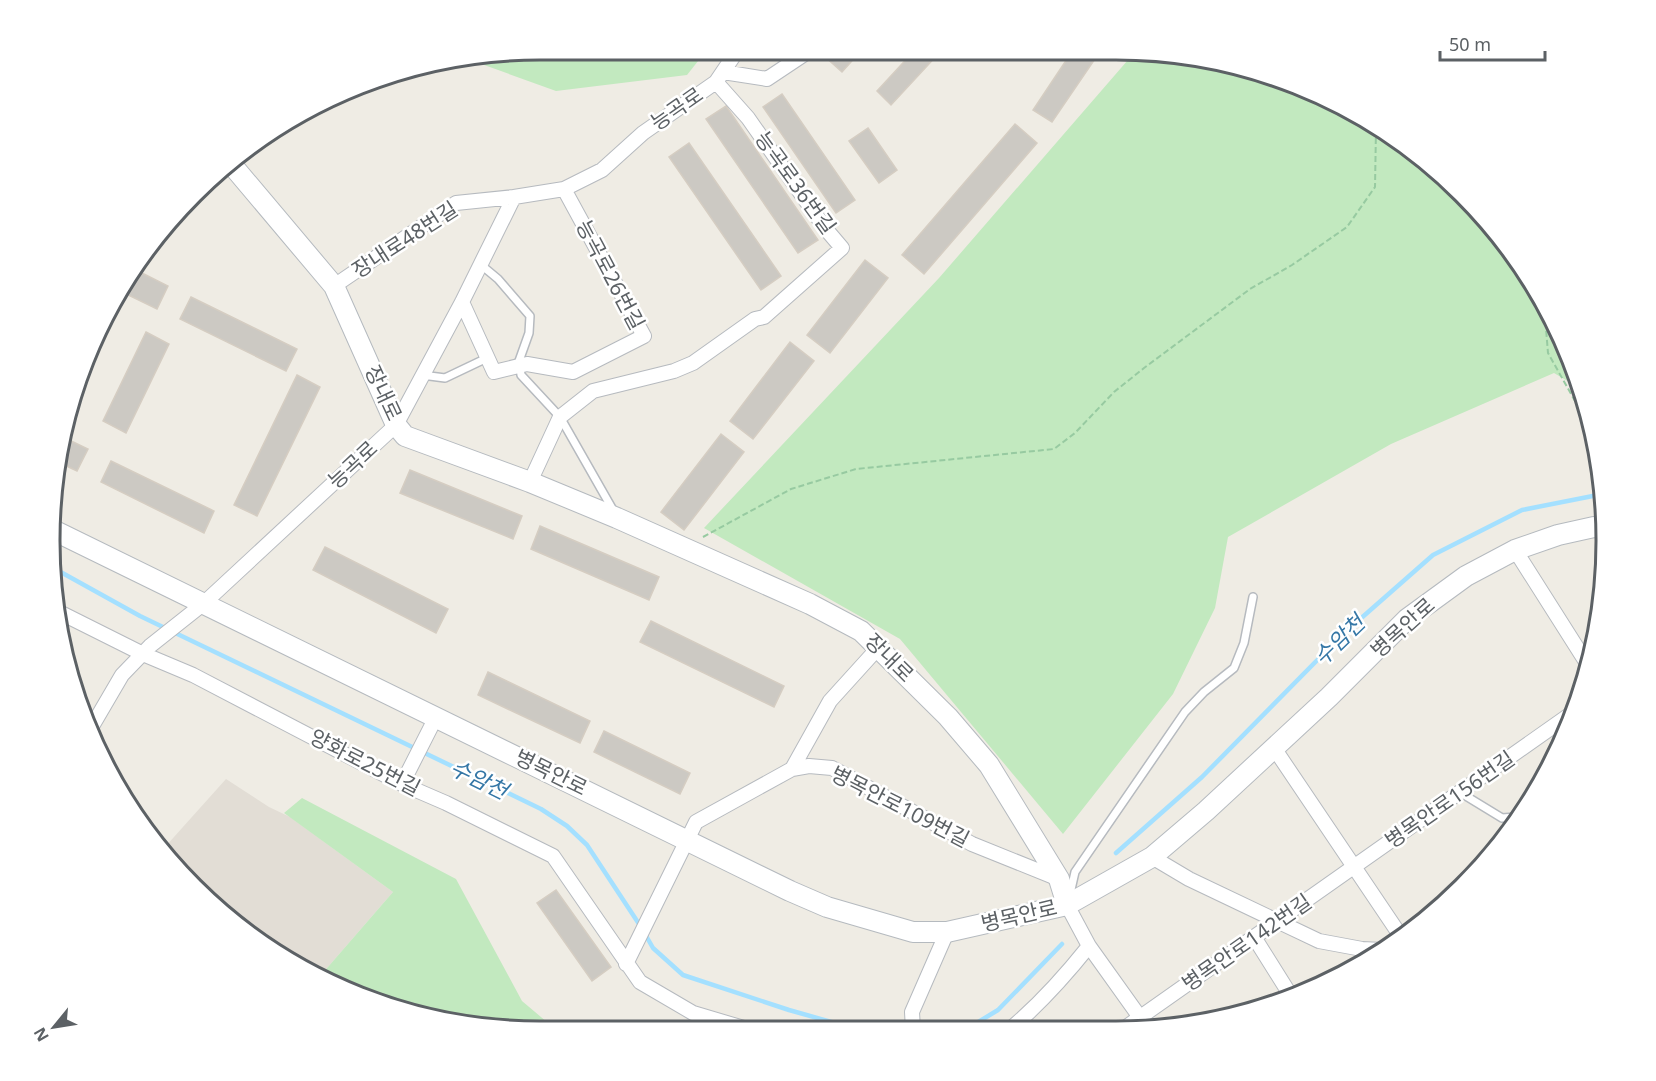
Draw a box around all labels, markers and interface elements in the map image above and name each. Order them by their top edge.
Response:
scale bar [1440,24,1545,62]
text: 50 m [1449,32,1491,56]
street label: 능곡로 [645,80,708,136]
street label: 능곡로36번길 [749,125,843,239]
street label: 장내로48번길 [346,195,463,284]
street label: 능곡로26번길 [570,215,652,334]
street label: 장내로 [359,360,409,425]
street label: 능곡로 [322,434,383,494]
street label: 병목안로 [1364,591,1440,664]
water label: 수암천 [1306,605,1373,671]
street label: 장내로 [859,627,920,688]
street label: 양화로25번길 [305,722,426,802]
street label: 병목안로 [511,743,592,802]
street label: 병목안로156번길 [1379,744,1520,854]
water label: 수암천 [446,751,516,806]
street label: 병목안로109번길 [826,759,975,853]
street label: 병목안로142번길 [1176,887,1317,997]
street label: 병목안로 [978,893,1060,937]
north arrow [24,997,84,1057]
text: N [28,1023,54,1046]

